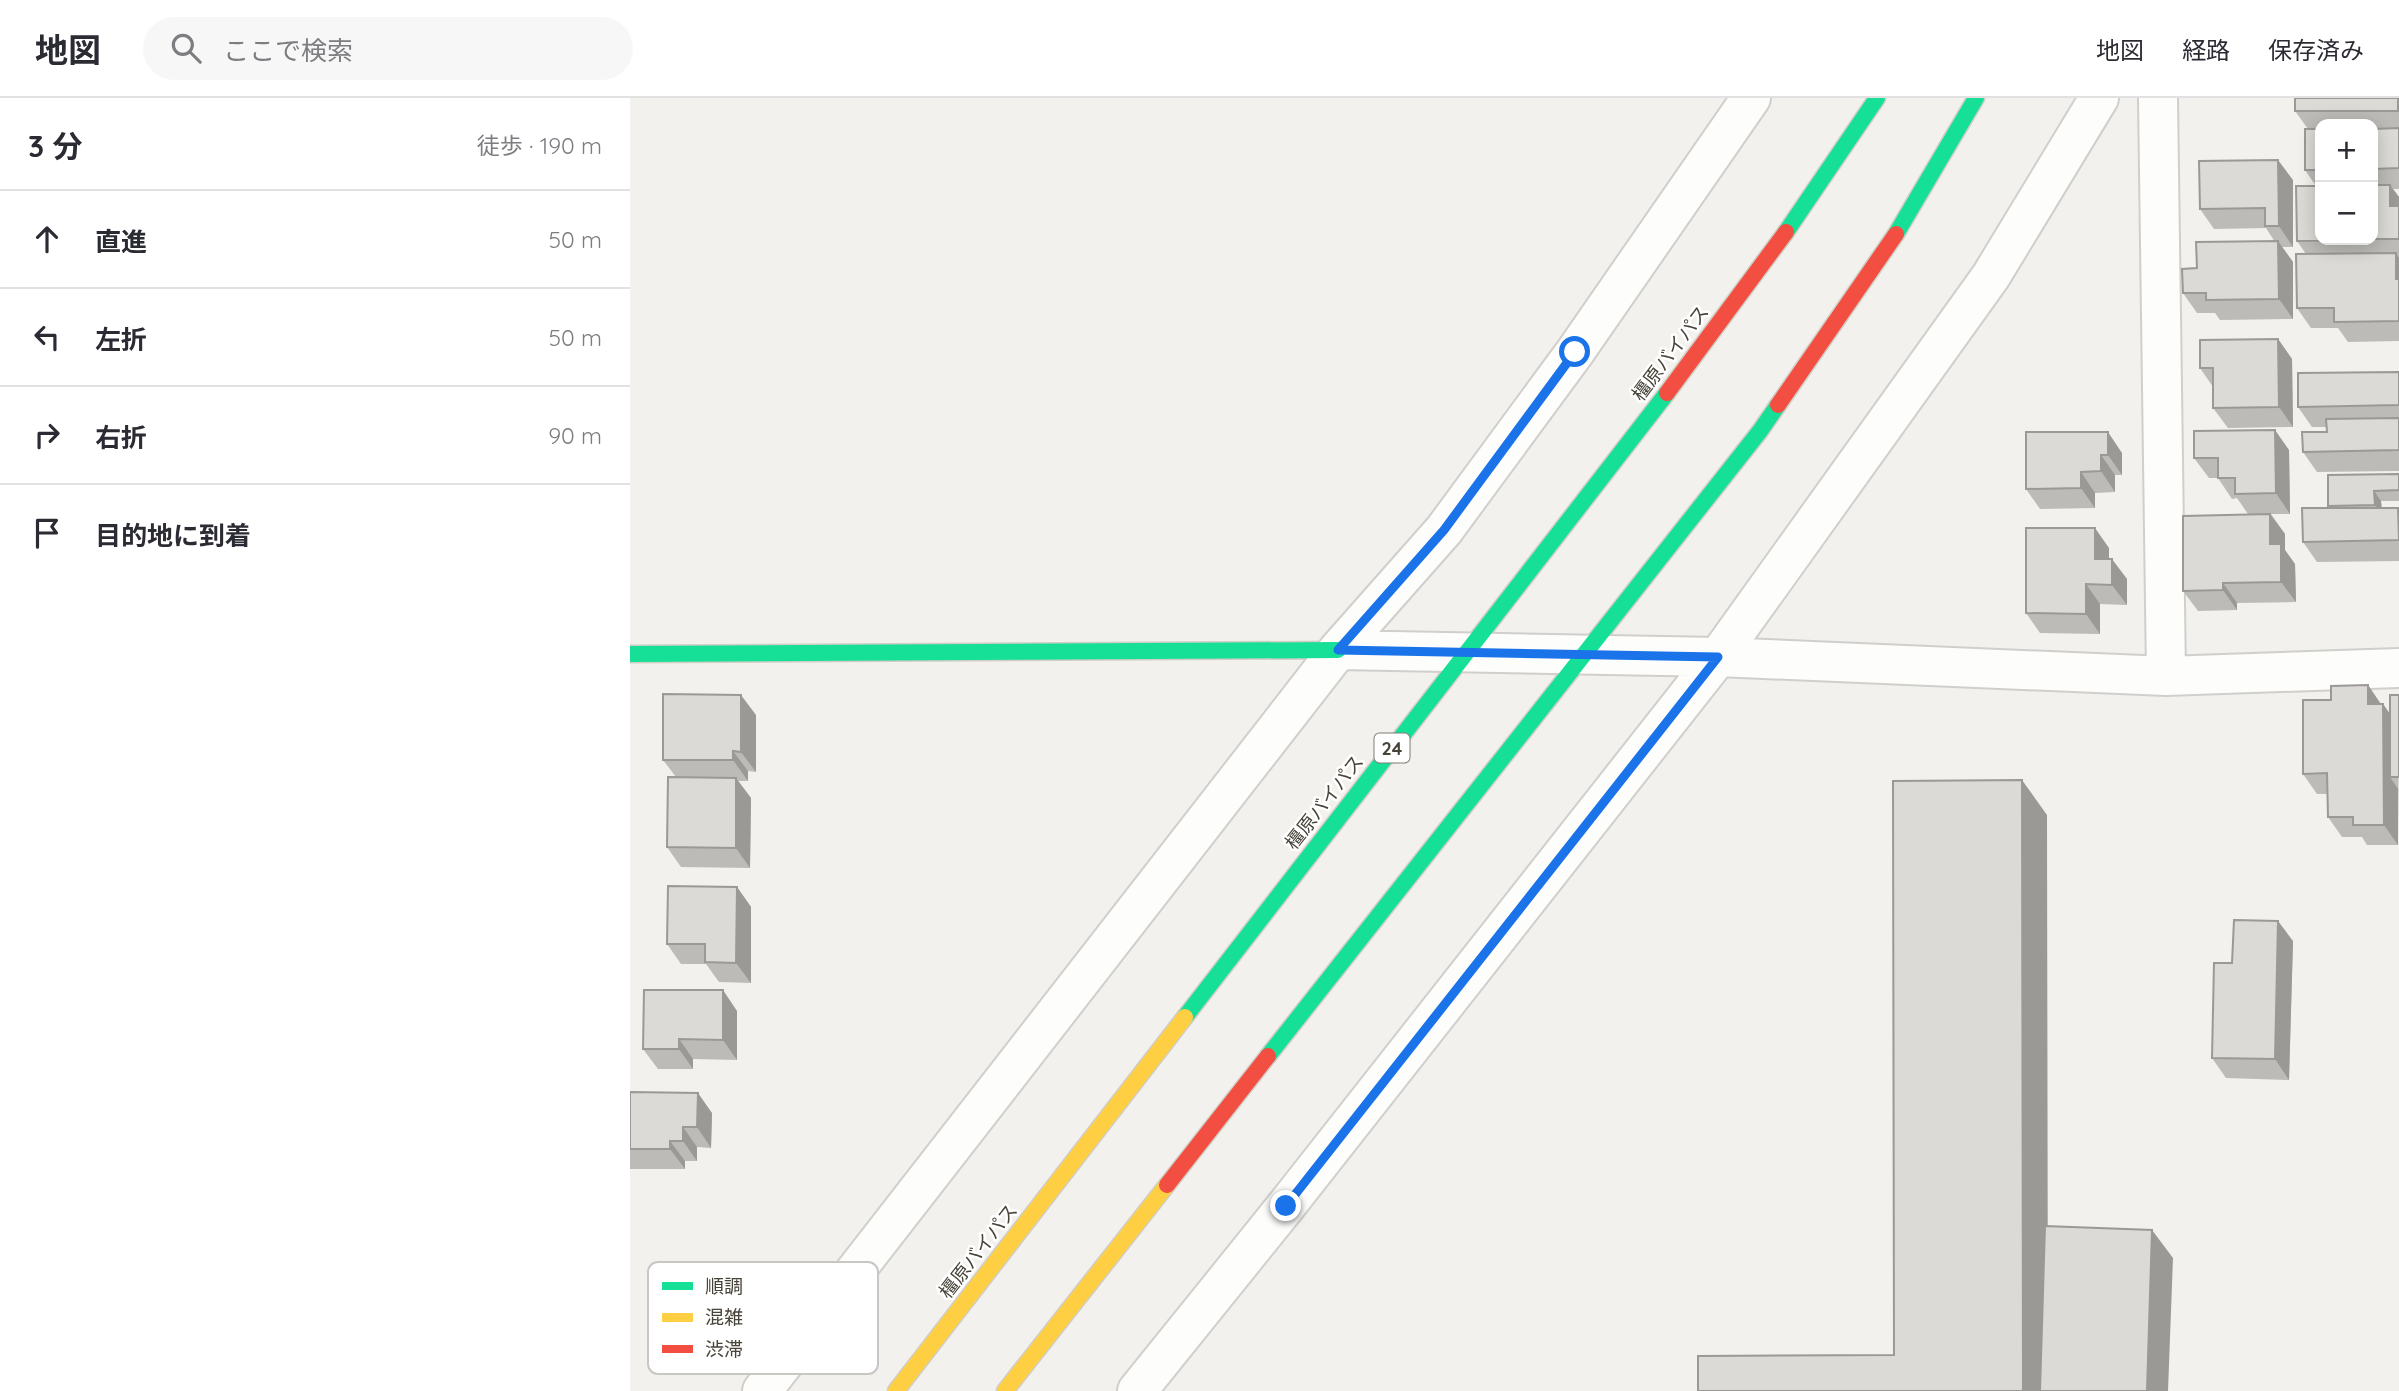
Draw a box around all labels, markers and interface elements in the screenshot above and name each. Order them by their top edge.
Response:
search box [143,17,633,80]
text: 地図 [35,29,101,70]
icon: search [167,29,205,67]
text: ここで検索 [223,34,353,67]
text: 地図 [2096,35,2144,65]
text: 経路 [2182,35,2230,65]
text: 保存済み [2268,35,2364,65]
map controls [2315,119,2378,245]
button: + [2315,119,2378,182]
text: 3 分 [28,127,83,165]
text: 徒歩 · 190 m [477,131,602,160]
button: − [2315,182,2378,245]
icon: ahead [28,220,66,258]
text: 直進 [95,225,147,258]
text: 50 m [549,225,602,254]
street label: 橿原バイパス [1626,300,1714,406]
icon: left [28,318,66,356]
text: 左折 [95,323,147,356]
text: 50 m [549,323,602,352]
route start [1559,336,1590,367]
icon: right [28,416,66,454]
text: 右折 [95,421,147,454]
text: 90 m [548,421,602,450]
icon: arrive [28,514,66,552]
text: 目的地に到着 [95,519,251,552]
road number: 24 [1374,734,1410,762]
street label: 橿原バイパス [1280,750,1368,854]
route end [1270,1190,1301,1221]
street label: 橿原バイパス [934,1199,1022,1303]
legend [648,1262,878,1374]
text: 順調 [705,1274,743,1298]
text: 混雑 [705,1305,743,1329]
text: 渋滞 [705,1337,743,1361]

